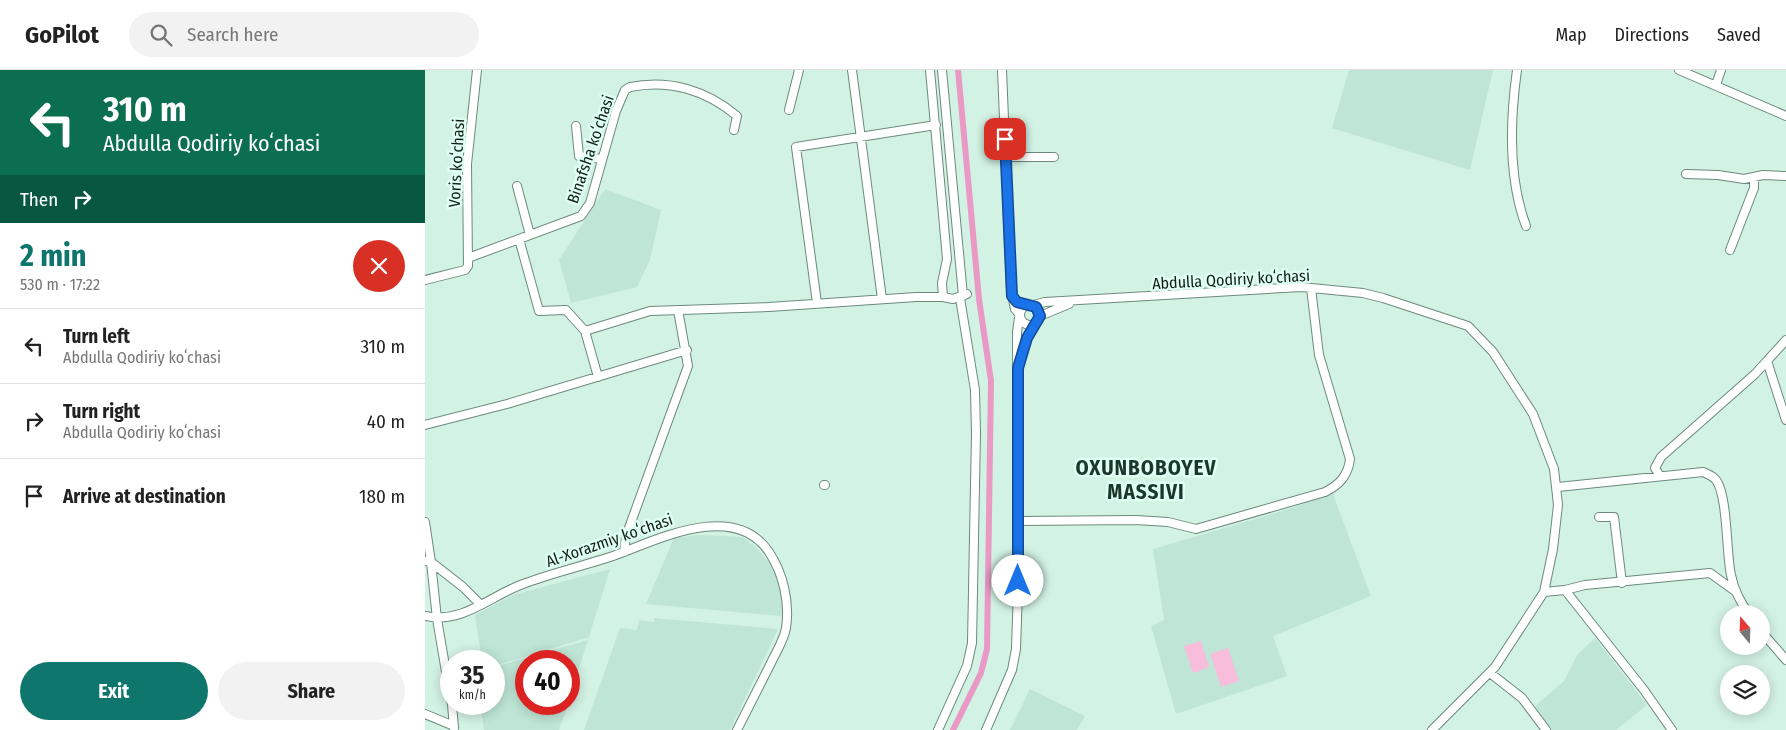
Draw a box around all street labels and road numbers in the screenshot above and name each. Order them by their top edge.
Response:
street label: Binafsha koʻchasi [563,93,618,206]
street label: Voris koʻchasi [445,118,468,208]
street label: Abdulla Qodiriy koʻchasi [1152,266,1310,293]
street label: Al-Xorazmiy koʻchasi [543,510,675,571]

